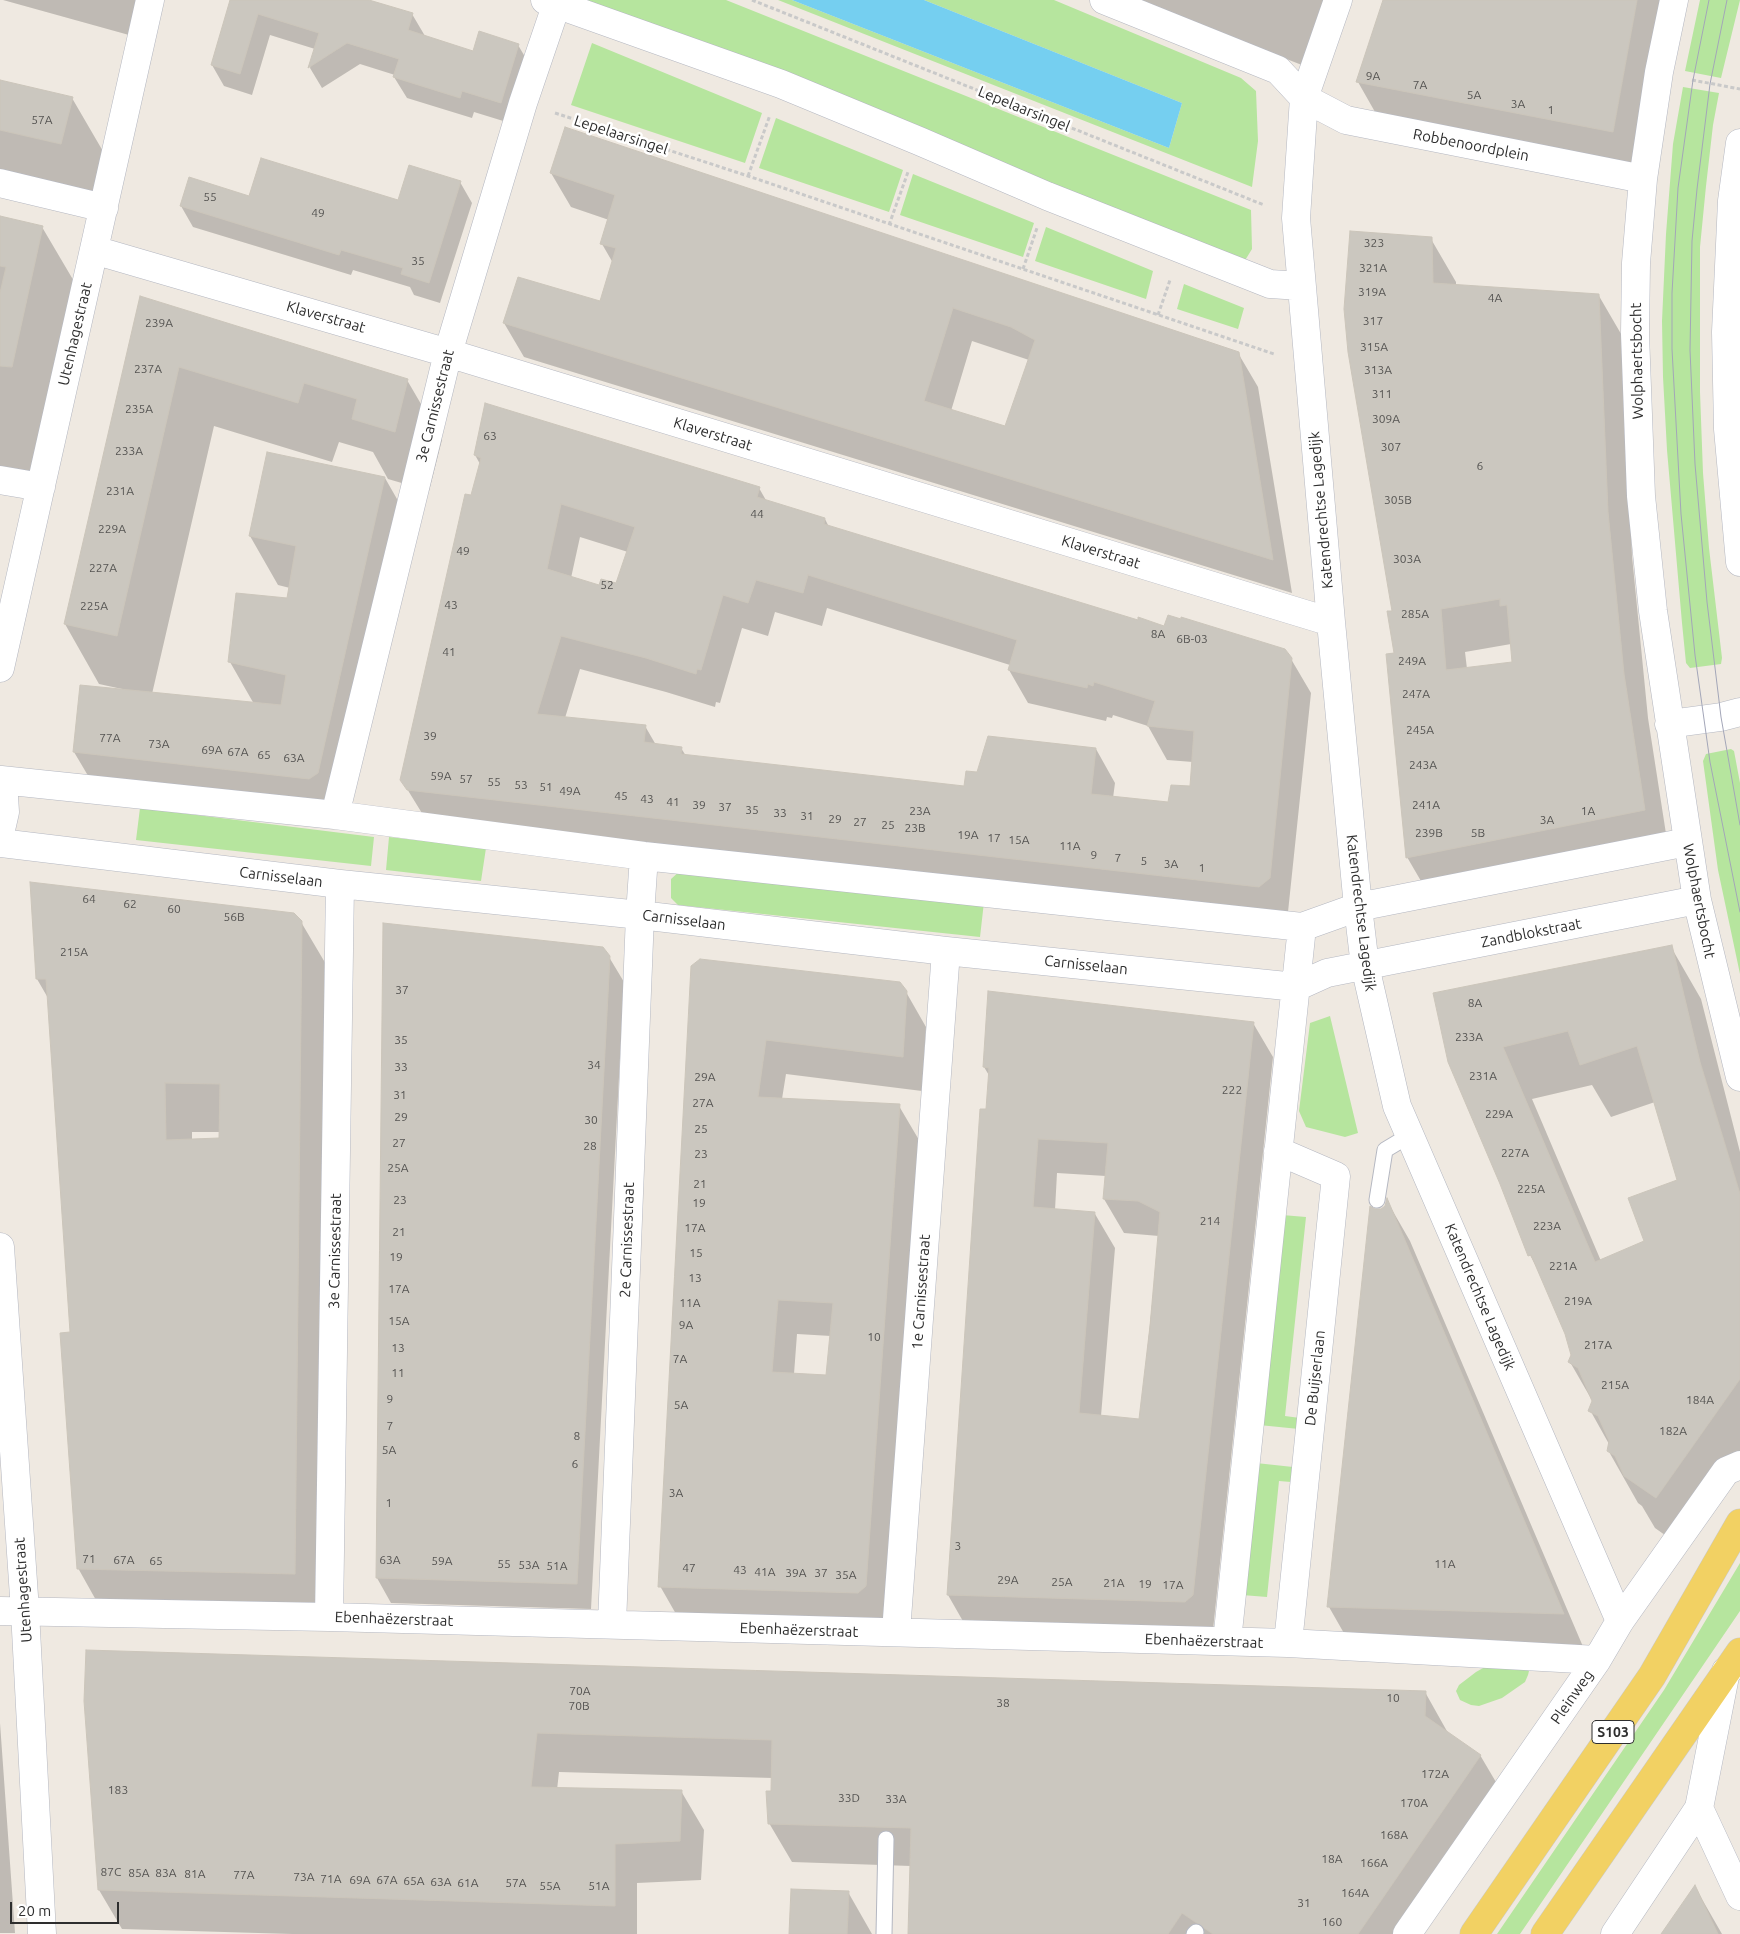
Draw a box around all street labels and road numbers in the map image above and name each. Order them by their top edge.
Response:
street label: Lepelaarsingel [975,82,1073,136]
street label: Lepelaarsingel [572,111,670,159]
street label: Robbenoordplein [1412,125,1530,165]
street label: Utenhagestraat [54,281,96,387]
street label: Klaverstraat [284,297,368,337]
street label: Wolphaertsbocht [1627,302,1647,420]
street label: 3e Carnissestraat [412,348,458,464]
street label: Klaverstraat [671,413,755,455]
street label: Katendrechtse Lagedijk [1305,431,1337,589]
street label: Klaverstraat [1059,531,1143,573]
street label: Katendrechtse Lagedijk [1342,834,1380,992]
street label: Wolphaertsbocht [1679,842,1719,960]
street label: Carnisselaan [238,863,324,891]
street label: Carnisselaan [641,906,727,934]
street label: Zandblokstraat [1479,914,1583,952]
street label: Carnisselaan [1043,952,1129,978]
street label: 2e Carnissestraat [616,1182,638,1298]
street label: 3e Carnissestraat [325,1193,345,1309]
street label: Katendrechtse Lagedijk [1441,1221,1519,1373]
street label: 1e Carnissestraat [908,1234,934,1350]
street label: De Buijserlaan [1301,1329,1329,1427]
street label: Utenhagestraat [10,1537,36,1643]
street label: Ebenhaëzerstraat [334,1608,454,1630]
street label: Ebenhaëzerstraat [739,1619,859,1641]
street label: Ebenhaëzerstraat [1144,1630,1264,1652]
street label: Pleinweg [1547,1666,1597,1728]
road number: S103 [1592,1720,1634,1744]

